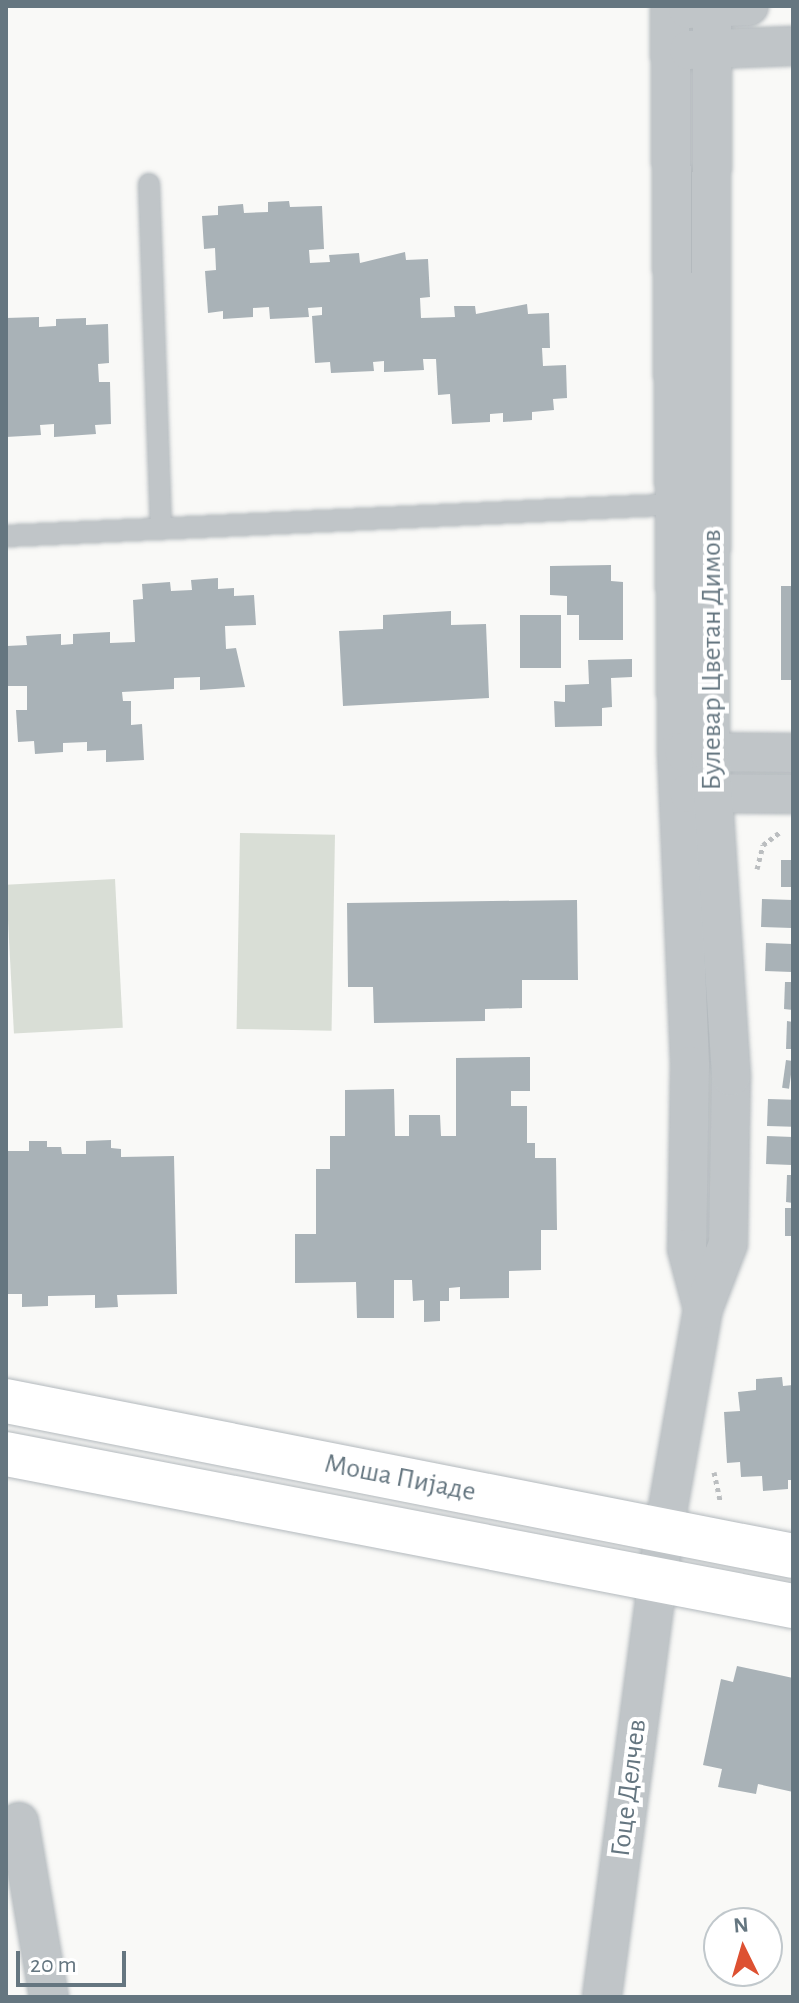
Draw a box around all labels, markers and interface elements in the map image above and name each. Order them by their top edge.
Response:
street label: Булевар Цветан Димов [695,529,729,791]
street label: Моша Пијаде [321,1447,479,1509]
street label: Гоце Делчев [604,1717,654,1859]
north arrow [703,1907,783,1987]
text: N [732,1913,750,1937]
scale bar [20,1935,130,1985]
text: 20 m [30,1953,77,1977]

